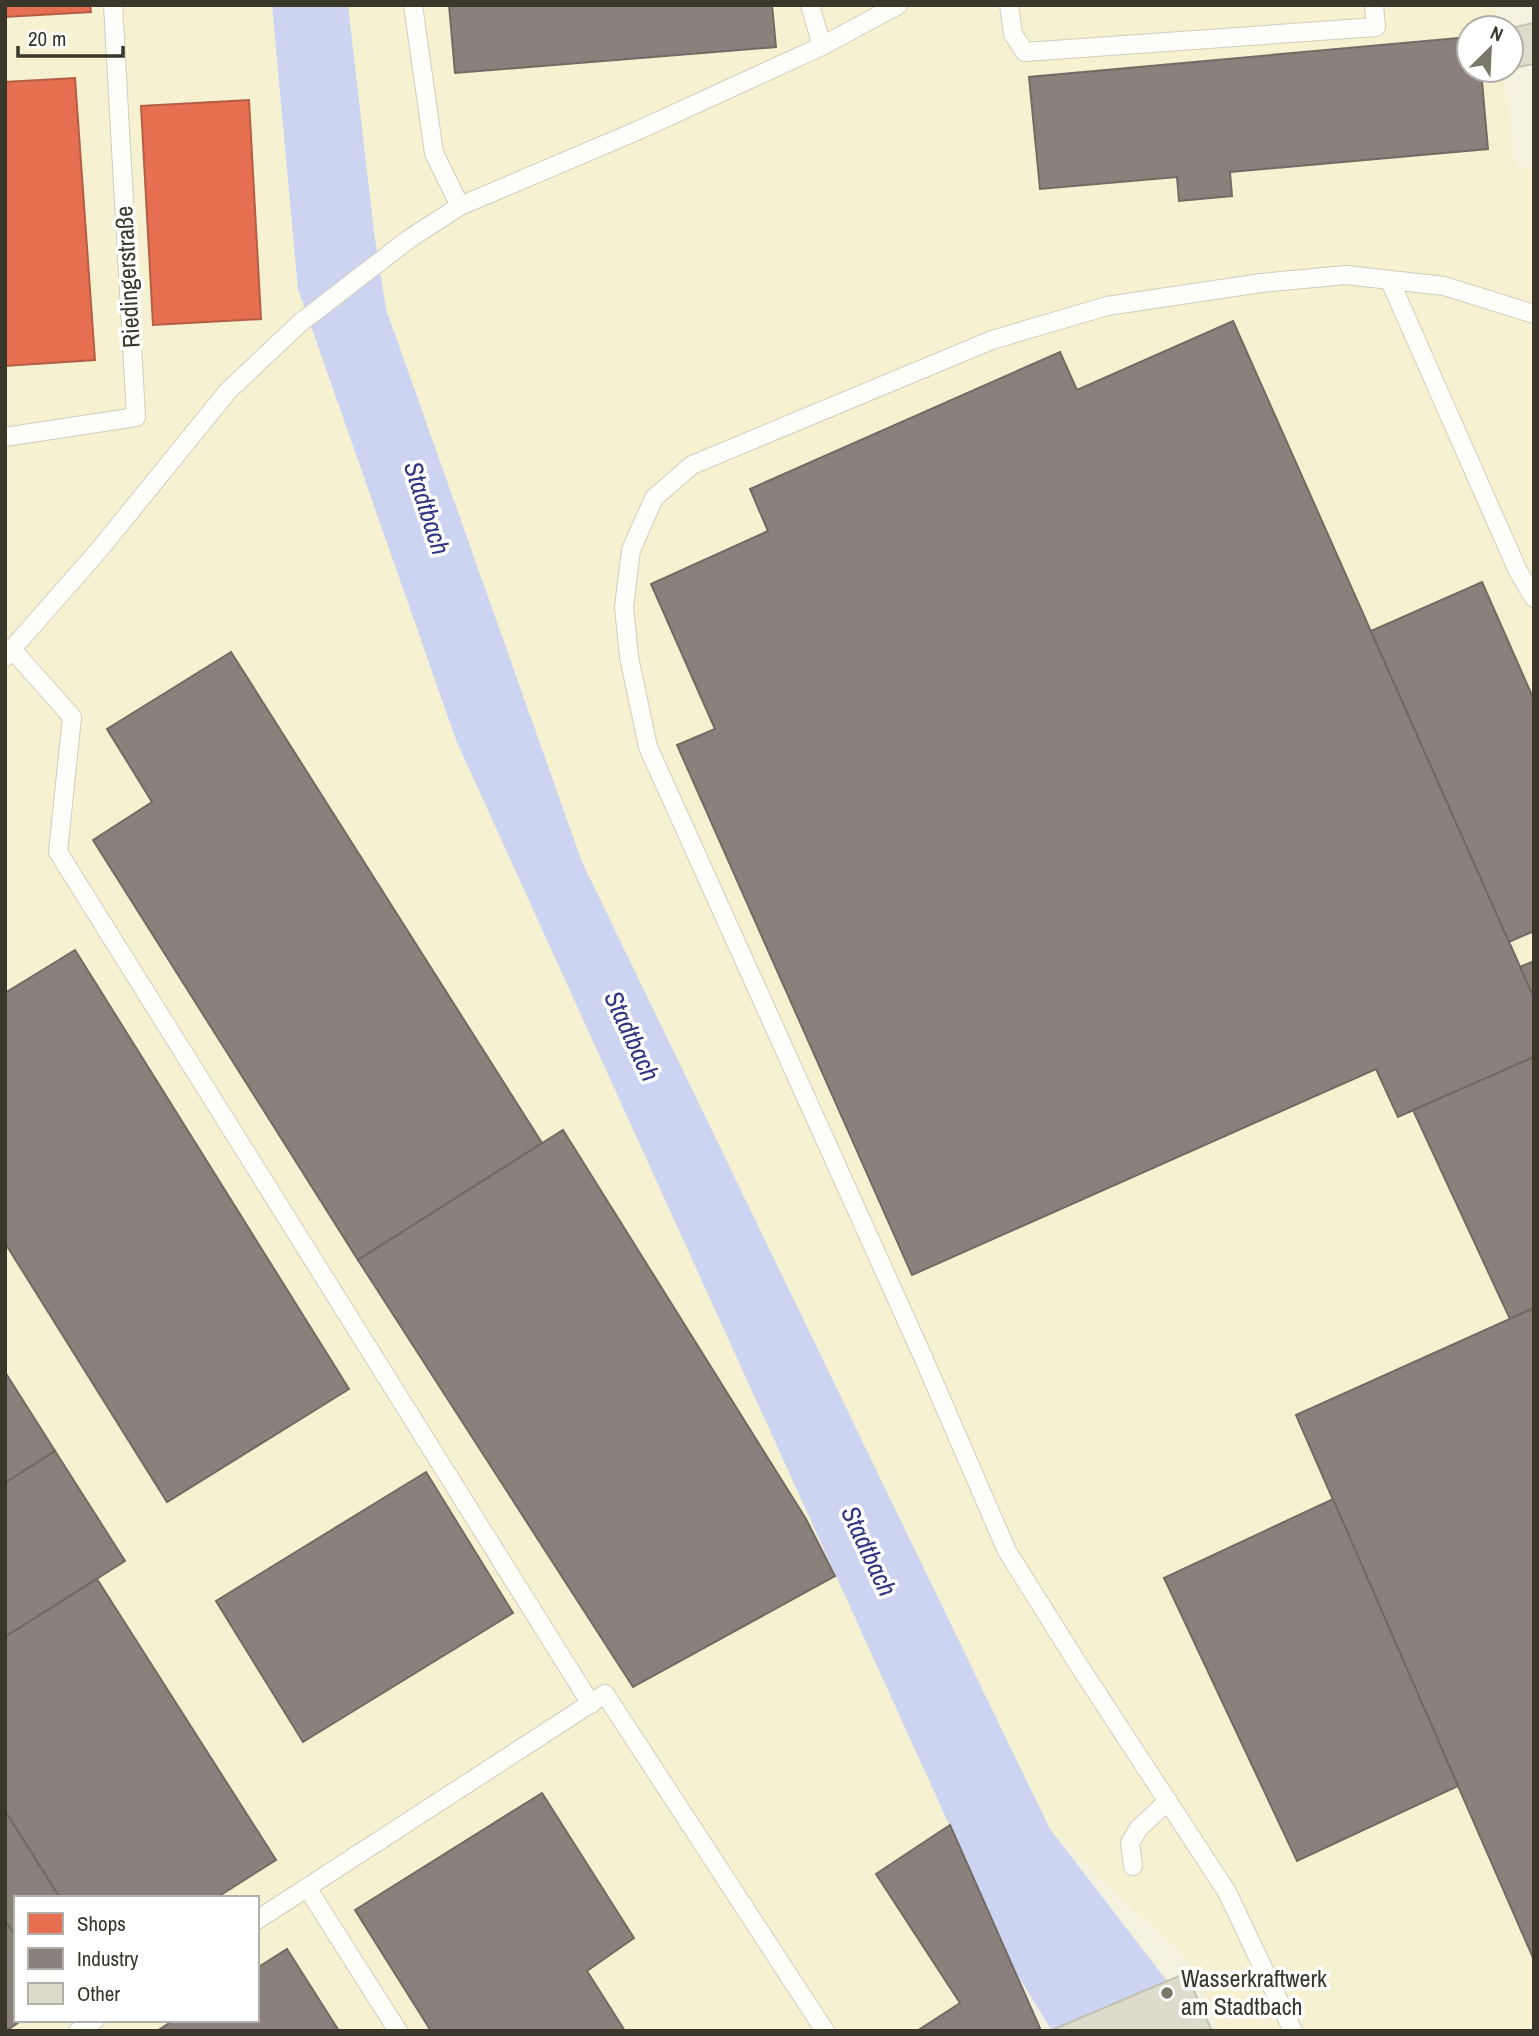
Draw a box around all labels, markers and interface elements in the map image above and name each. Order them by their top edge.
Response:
scale bar [18,14,122,58]
north arrow [1455,14,1525,84]
text: N [1486,19,1507,48]
text: 20 m [28,24,66,53]
street label: Riedingerstraße [107,205,147,349]
water label: Stadtbach [396,457,459,559]
water label: Stadtbach [596,985,669,1087]
water label: Stadtbach [833,1500,906,1602]
legend [14,1896,259,2022]
text: Shops [77,1909,126,1938]
text: Industry [77,1944,139,1973]
place label: Wasserkraftwerk am Stadtbach [1181,1962,1327,2022]
text: Other [77,1979,120,2008]
marker: Wasserkraftwerk am Stadtbach [1159,1985,1175,2001]

